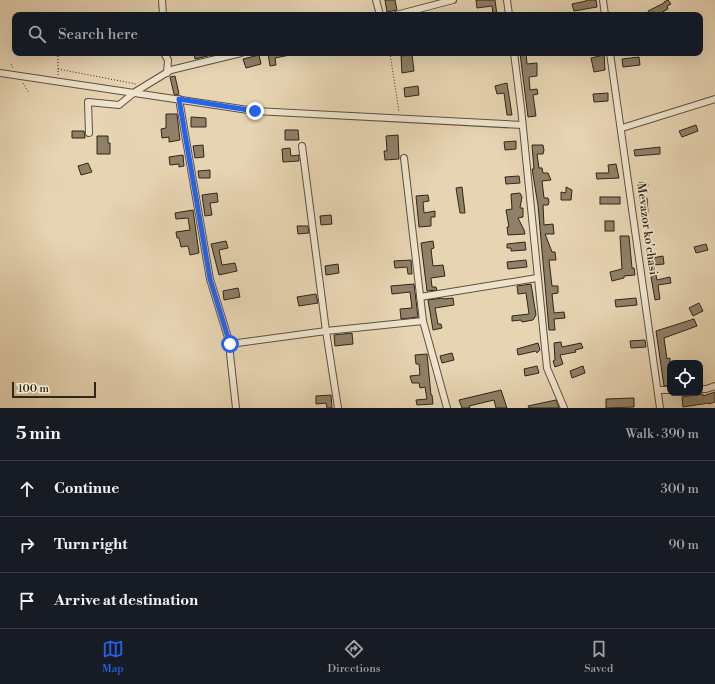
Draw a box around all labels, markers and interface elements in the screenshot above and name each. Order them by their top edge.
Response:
search box [12,12,703,56]
icon: search [26,23,48,45]
text: Search here [58,25,138,44]
route end [246,102,264,120]
street label: Mevazor ko'chasi [633,182,661,276]
route start [221,335,239,353]
map controls [667,360,703,396]
button: locate [667,360,703,396]
scale bar [12,380,96,399]
text: 100 m [18,382,49,396]
text: 5 min [16,423,61,445]
text: Walk · 390 m [626,426,699,442]
icon: ahead [16,478,38,500]
text: Continue [54,479,119,498]
text: 300 m [661,481,699,497]
icon: right [16,534,38,556]
text: Turn right [54,535,128,554]
text: 90 m [668,537,699,553]
icon: arrive [16,590,38,612]
text: Arrive at destination [54,591,198,610]
tab: Map [102,638,124,676]
tab: Directions [328,638,381,676]
tab: Saved [584,638,613,676]

